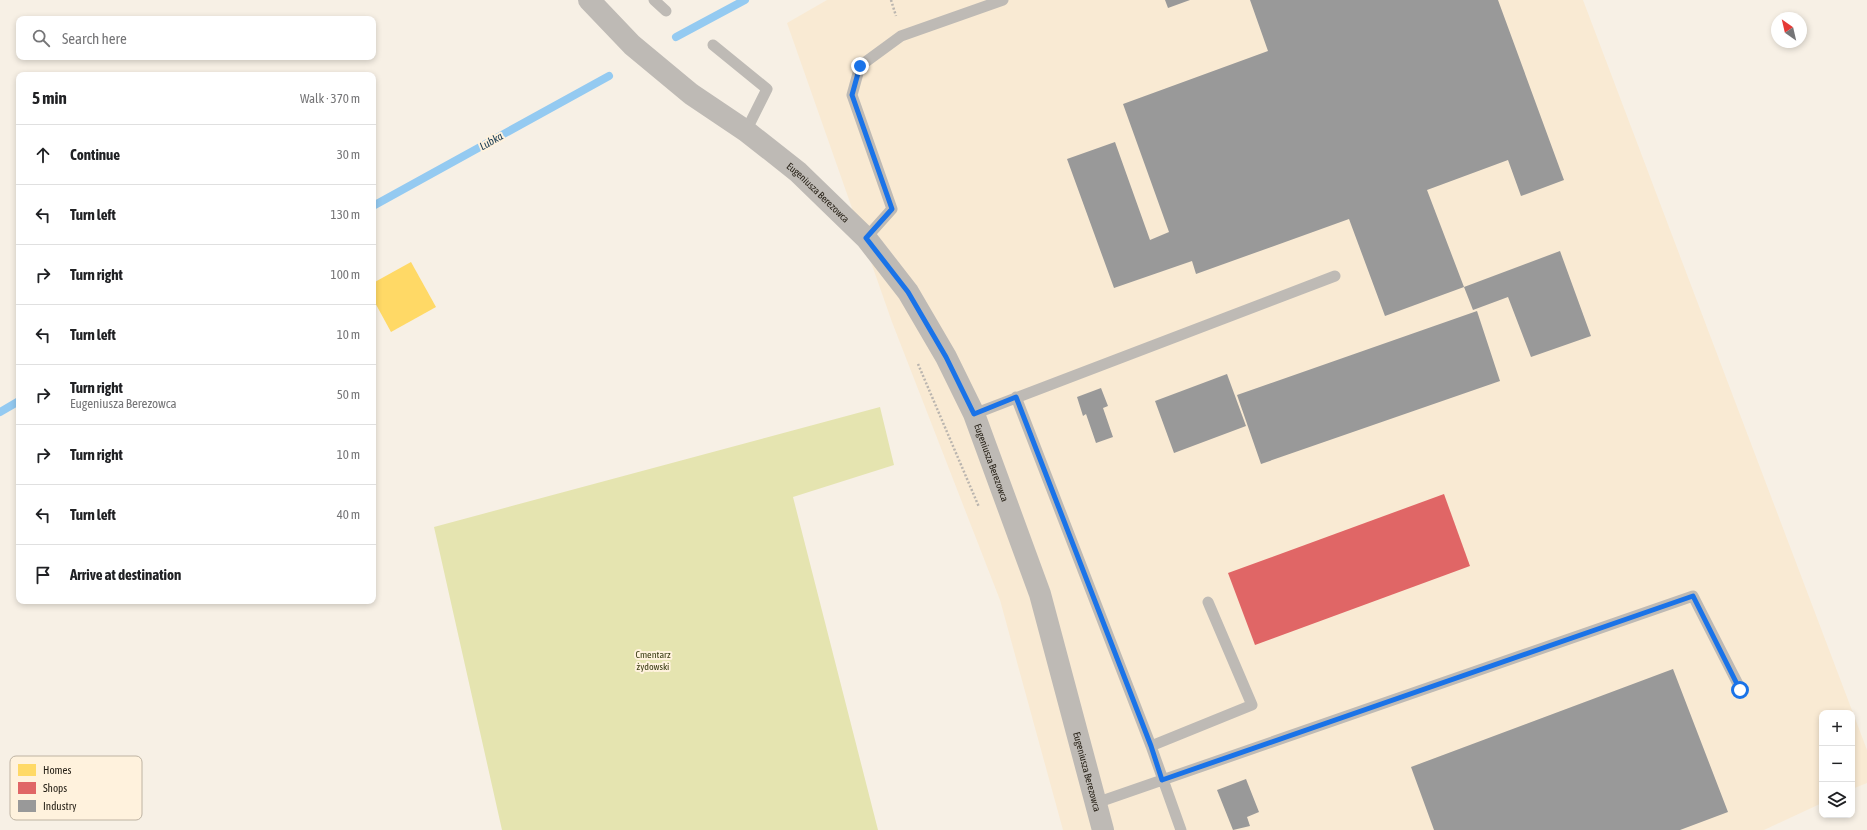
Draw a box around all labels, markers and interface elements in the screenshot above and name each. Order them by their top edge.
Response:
north arrow [1771,12,1807,48]
search box [16,16,376,60]
icon: search [30,27,52,49]
text: Search here [62,30,127,47]
route end [851,57,869,75]
text: 5 min [32,88,67,108]
text: Walk · 370 m [300,91,360,106]
water label: Lubka [477,130,505,152]
icon: ahead [32,144,54,166]
text: Continue [70,146,120,163]
text: 30 m [337,147,360,162]
street label: Eugeniusza Berezowca [784,160,852,225]
icon: left [32,204,54,226]
text: Turn left [70,206,116,223]
text: 130 m [331,207,360,222]
icon: right [32,264,54,286]
text: Turn right [70,266,123,283]
text: 100 m [331,267,360,282]
icon: left [32,324,54,346]
text: Turn left [70,326,116,343]
text: 10 m [337,327,360,342]
text: Turn right [70,379,123,396]
icon: right [32,384,54,406]
text: 50 m [337,387,360,402]
text: Eugeniusza Berezowca [70,396,177,411]
street label: Eugeniusza Berezowca [972,422,1011,503]
icon: right [32,444,54,466]
text: Turn right [70,446,123,463]
text: 10 m [337,447,360,462]
icon: left [32,504,54,526]
text: Turn left [70,506,116,523]
text: 40 m [337,507,360,522]
icon: arrive [32,564,54,586]
text: Arrive at destination [70,566,181,583]
park label: Cmentarz żydowski [635,649,671,672]
route start [1731,681,1749,699]
map controls [1819,710,1855,818]
button: + [1819,710,1855,746]
street label: Eugeniusza Berezowca [1071,731,1103,813]
button: − [1819,746,1855,782]
legend [10,756,142,820]
text: Homes [43,764,71,776]
text: Shops [43,782,67,794]
button: layers [1819,782,1855,818]
text: Industry [43,800,77,812]

